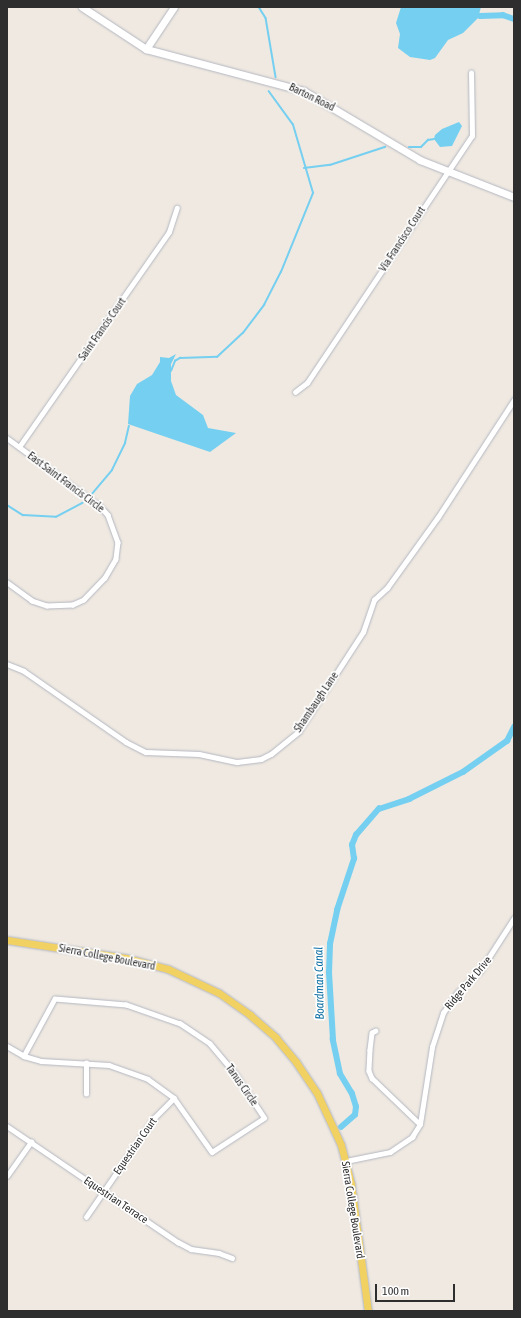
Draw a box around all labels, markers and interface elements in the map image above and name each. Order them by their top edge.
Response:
street label: Barton Road [287,80,337,114]
street label: Via Francisco Court [376,204,428,274]
street label: Saint Francis Court [75,295,129,363]
street label: East Saint Francis Circle [25,449,107,515]
street label: Shambaugh Lane [291,669,341,735]
street label: Sierra College Boulevard [58,941,156,973]
water label: Boardman Canal [312,946,328,1020]
street label: Ridge Park Drive [442,954,494,1012]
street label: Tanus Circle [223,1062,261,1108]
street label: Equestrian Court [110,1115,160,1177]
street label: Sierra College Boulevard [339,1160,367,1260]
street label: Equestrian Terrace [81,1174,151,1226]
scale bar [377,1276,457,1302]
text: 100 m [382,1284,409,1298]

